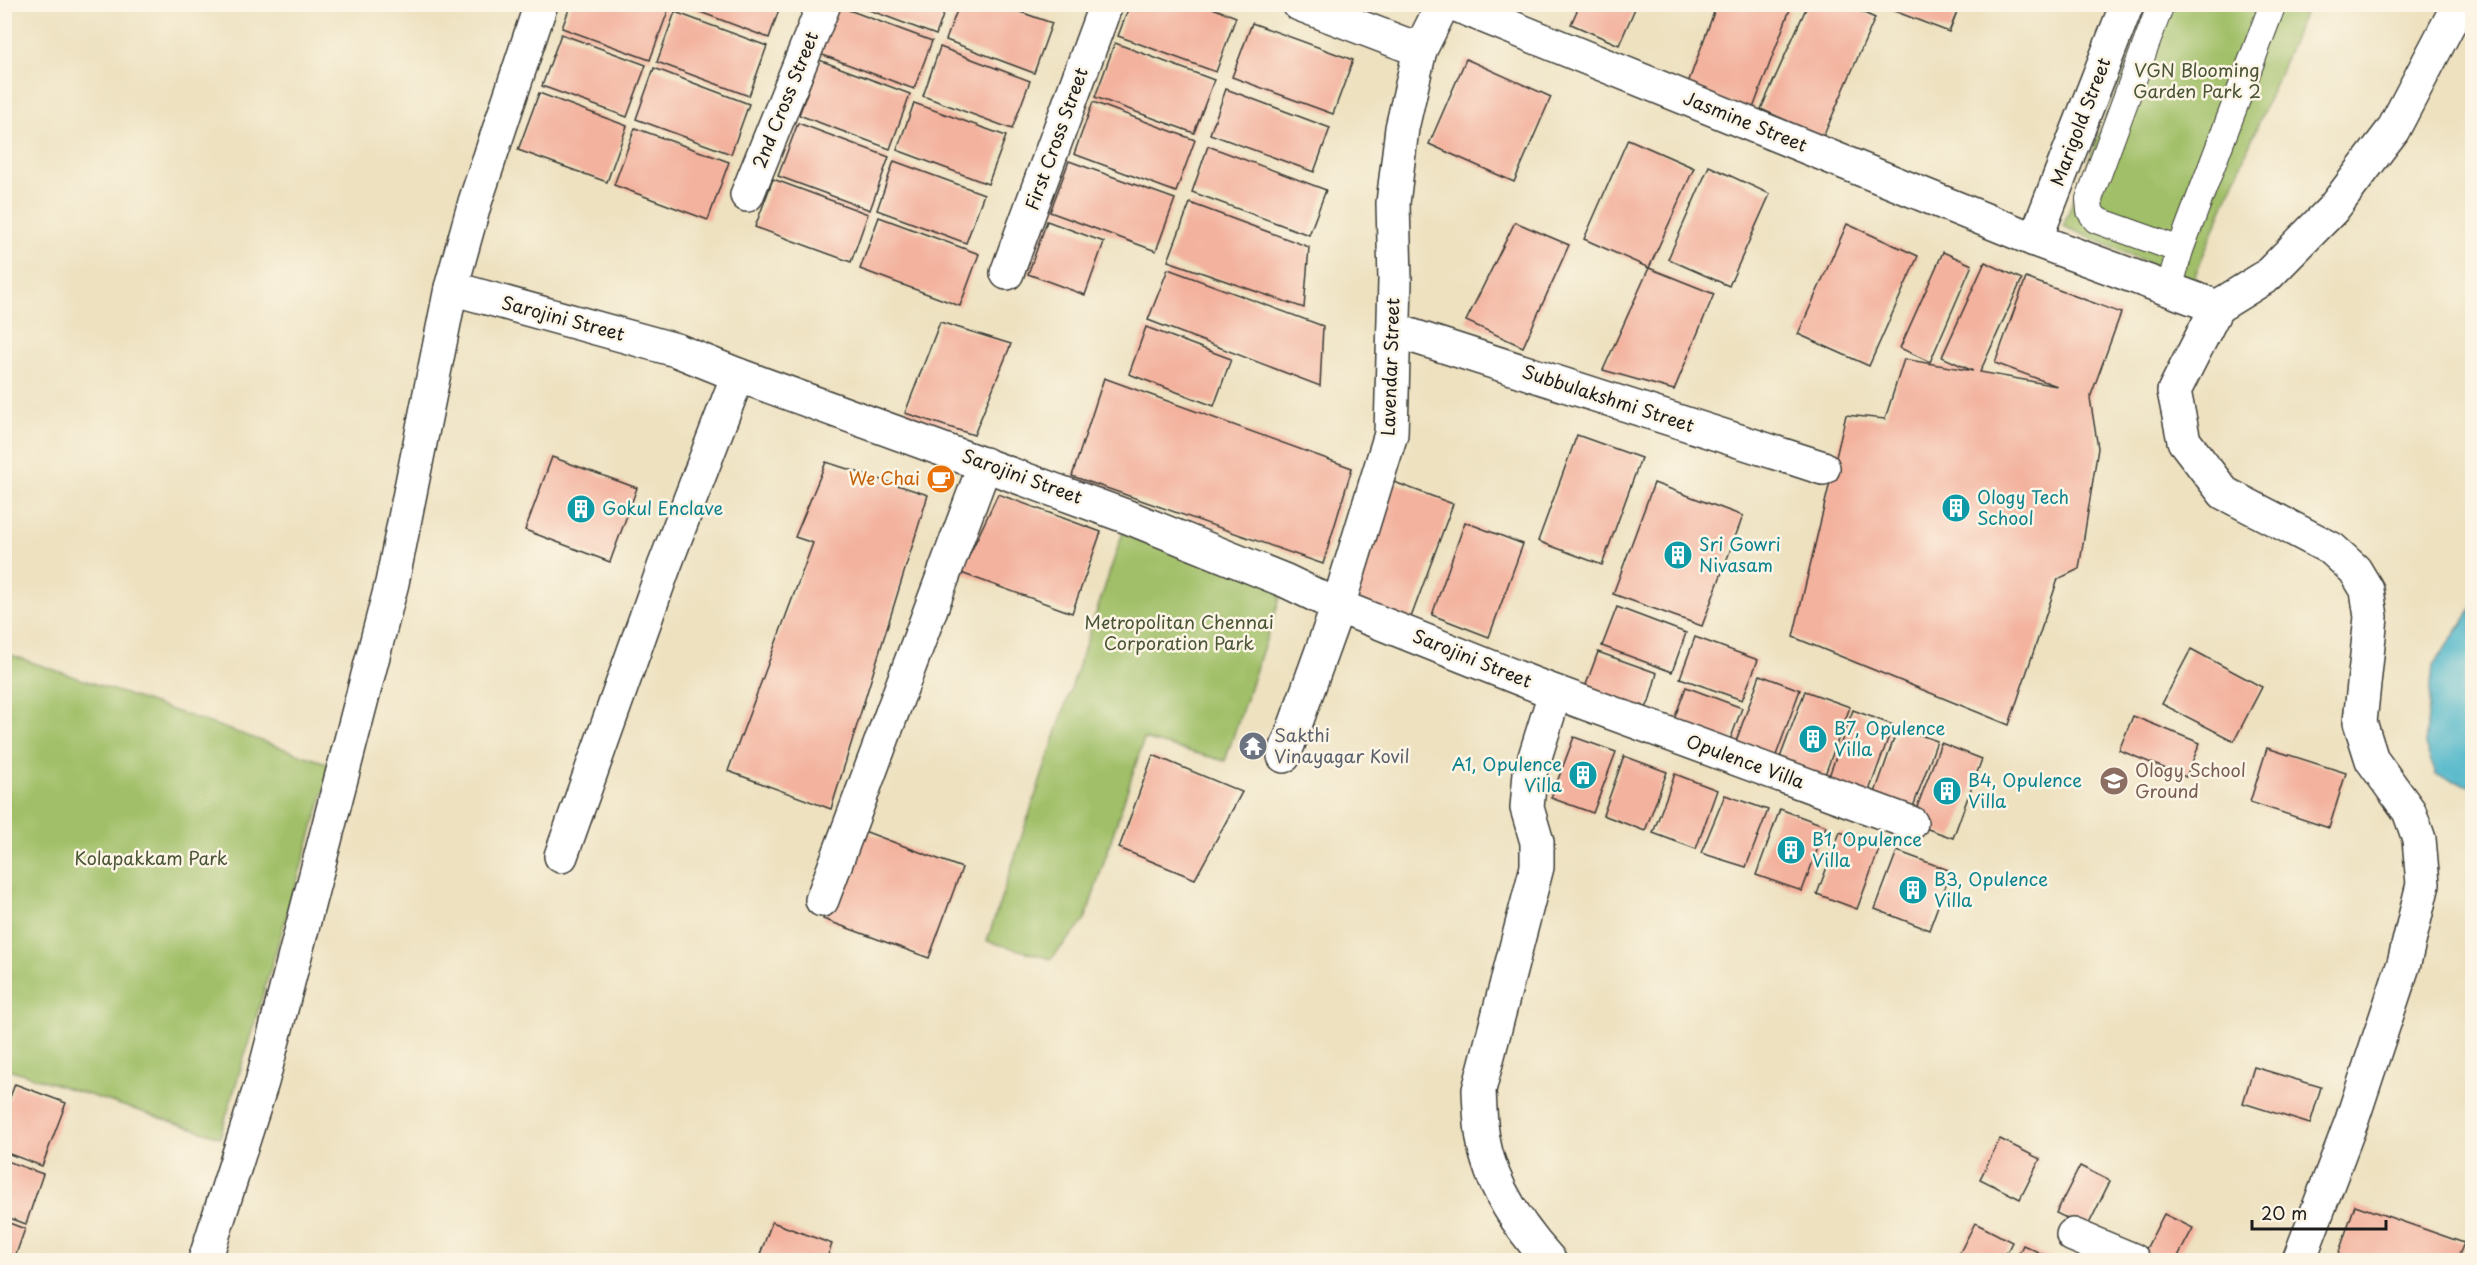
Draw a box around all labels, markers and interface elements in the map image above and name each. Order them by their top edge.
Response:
street label: 2nd Cross Street [745,27,824,172]
street label: Marigold Street [2043,53,2117,190]
park label: VGN Blooming Garden Park 2 [2133,56,2261,104]
street label: First Cross Street [1017,64,1094,213]
street label: Jasmine Street [1680,83,1812,158]
street label: Sarojini Street [499,288,628,347]
street label: Lavendar Street [1374,297,1405,436]
street label: Subbulakshmi Street [1519,357,1698,438]
street label: Sarojini Street [959,441,1086,510]
cafe icon: We Chai [925,463,957,495]
place label: We Chai [849,464,920,491]
place label: Ology Tech School [1977,483,2069,531]
building icon: Ology Tech School [1940,492,1972,524]
building icon: Gokul Enclave [565,493,597,525]
place label: Gokul Enclave [602,494,723,521]
place label: Sri Gowri Nivasam [1699,530,1781,578]
building icon: Sri Gowri Nivasam [1662,539,1694,571]
park label: Metropolitan Chennai Corporation Park [1084,608,1274,656]
street label: Sarojini Street [1409,621,1536,694]
place label: B7, Opulence Villa [1834,714,1945,762]
place label: Sakthi Vinayagar Kovil [1274,721,1410,769]
building icon: B7, Opulence Villa [1797,723,1829,755]
street label: Opulence Villa [1683,727,1809,795]
temple icon: Sakthi Vinayagar Kovil [1237,730,1269,762]
place label: A1, Opulence Villa [1452,750,1563,798]
place label: Ology School Ground [2135,756,2246,804]
building icon: A1, Opulence Villa [1567,759,1599,791]
school or university icon: Ology School Ground [2098,765,2130,797]
place label: B4, Opulence Villa [1968,766,2082,814]
building icon: B4, Opulence Villa [1931,775,1963,807]
place label: B1, Opulence Villa [1812,825,1922,873]
building icon: B1, Opulence Villa [1775,834,1807,866]
park label: Kolapakkam Park [74,844,228,871]
place label: B3, Opulence Villa [1934,865,2048,913]
building icon: B3, Opulence Villa [1897,874,1929,906]
scale bar [2252,1193,2386,1231]
text: 20 m [2261,1199,2307,1226]

